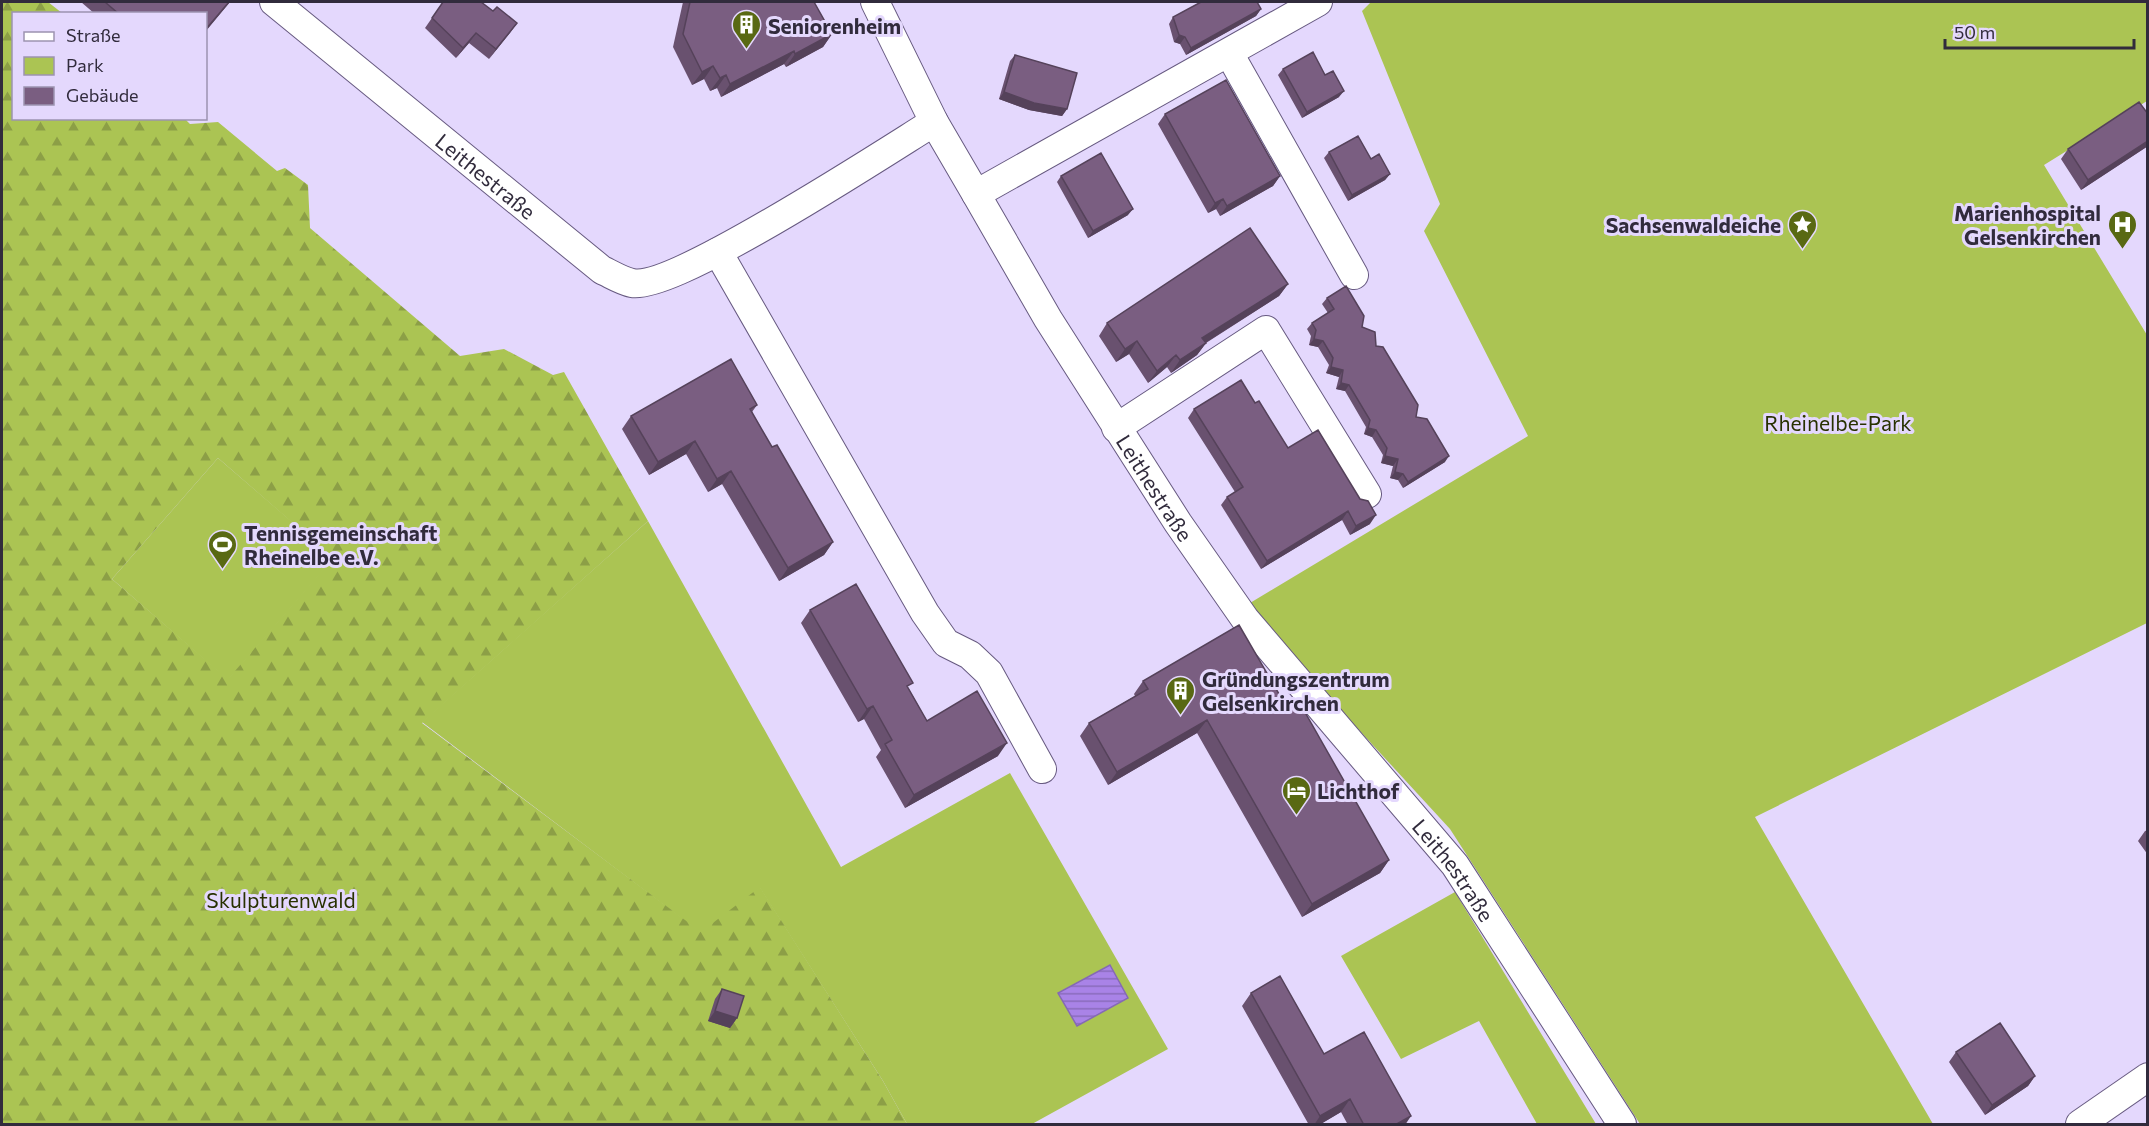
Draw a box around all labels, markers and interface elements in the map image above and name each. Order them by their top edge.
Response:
building icon: Seniorenheim [731,9,763,51]
legend [12,12,207,120]
scale bar [1945,12,2134,50]
place label: Seniorenheim [768,13,901,38]
text: 50 m [1954,21,1995,43]
text: Straße [66,24,121,46]
text: Park [66,54,104,76]
text: Gebäude [66,84,139,106]
street label: Leithestraße [431,127,541,223]
place label: Marienhospital Gelsenkirchen [1954,200,2101,249]
place icon: Sachsenwaldeiche [1786,208,1818,250]
hospital icon: Marienhospital Gelsenkirchen [2106,208,2138,250]
place label: Sachsenwaldeiche [1606,212,1781,237]
park label: Rheinelbe-Park [1764,410,1912,435]
street label: Leithestraße [1112,429,1199,545]
place label: Tennisgemeinschaft Rheinelbe e.V. [244,520,438,569]
sports icon: Tennisgemeinschaft Rheinelbe e.V. [207,528,239,570]
place label: Gründungszentrum Gelsenkirchen [1202,666,1390,715]
building icon: Gründungszentrum Gelsenkirchen [1165,674,1197,716]
hotel icon: Lichthof [1280,774,1312,816]
place label: Lichthof [1317,778,1400,803]
street label: Leithestraße [1408,813,1500,926]
park label: Skulpturenwald [206,887,356,912]

